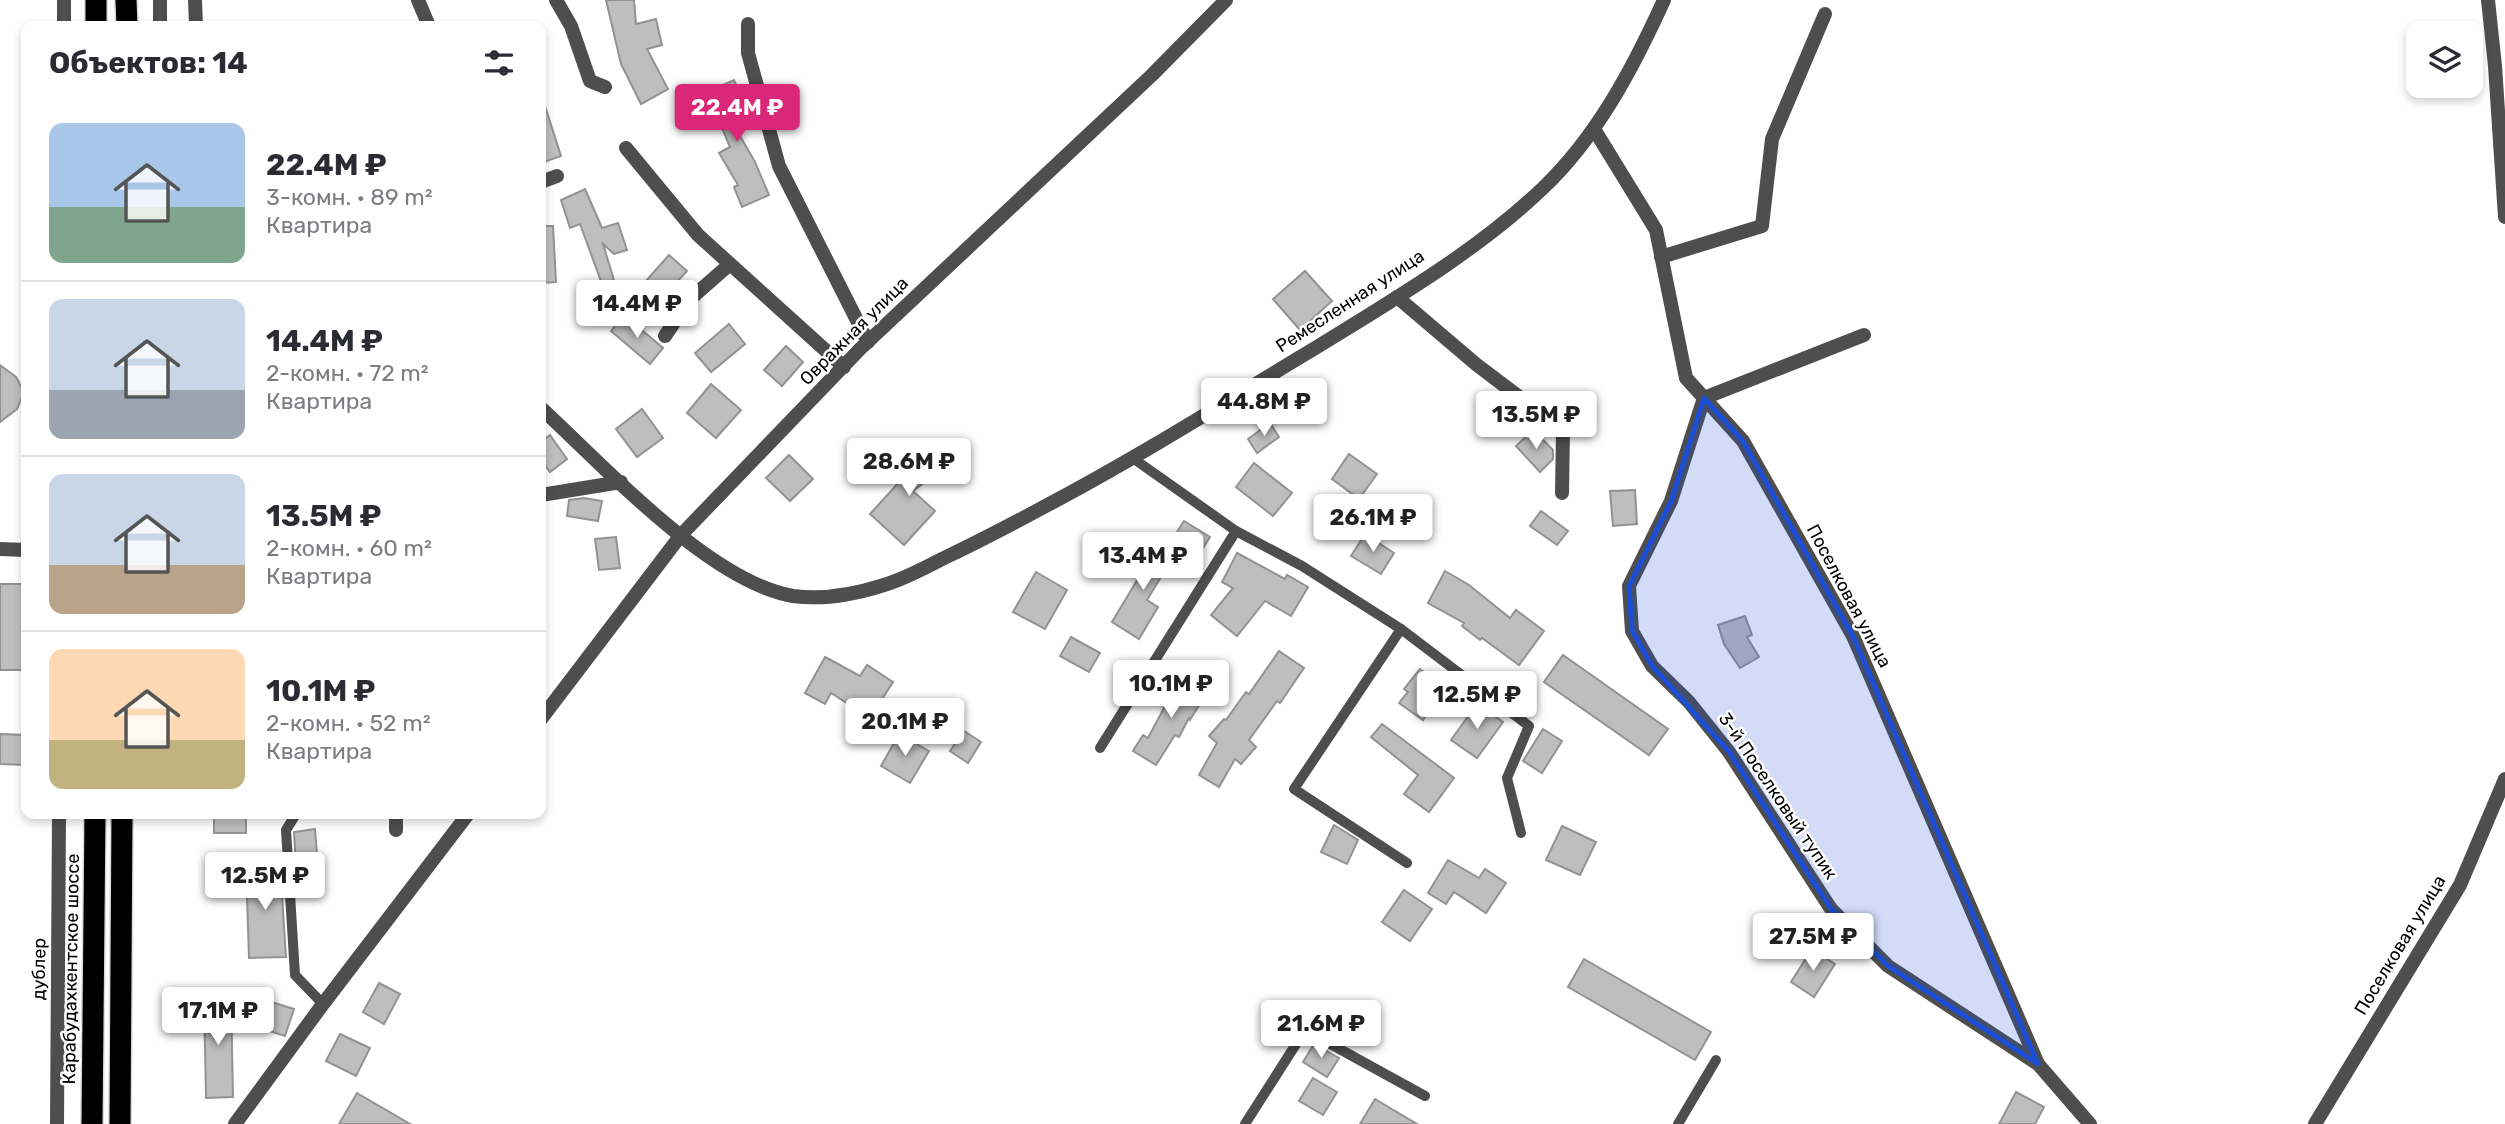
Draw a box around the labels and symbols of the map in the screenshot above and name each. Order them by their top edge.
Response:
pin: 22.4M ₽ [672,85,802,144]
street label: Ремесленная улица [1272,245,1428,357]
street label: Овражная улица [795,272,913,390]
pin: 14.4M ₽ [572,280,702,340]
pin: 44.8M ₽ [1199,378,1329,438]
pin: 13.5M ₽ [1471,392,1601,451]
pin: 28.6M ₽ [844,438,974,498]
pin: 26.1M ₽ [1308,494,1438,554]
street label: Поселковая улица [1802,521,1896,671]
pin: 13.4M ₽ [1078,532,1208,592]
pin: 10.1M ₽ [1106,660,1236,720]
pin: 12.5M ₽ [1412,672,1542,731]
pin: 20.1M ₽ [840,698,970,758]
street label: 3-й Поселковый тупик [1714,708,1842,884]
pin: 12.5M ₽ [200,852,330,912]
street label: Карабудахкентское шоссе [58,853,84,1085]
street label: Поселковая улица [2350,871,2450,1019]
pin: 27.5M ₽ [1748,914,1878,973]
street label: дублер [27,938,51,1000]
pin: 17.1M ₽ [153,988,283,1047]
pin: 21.6M ₽ [1256,1000,1386,1060]

